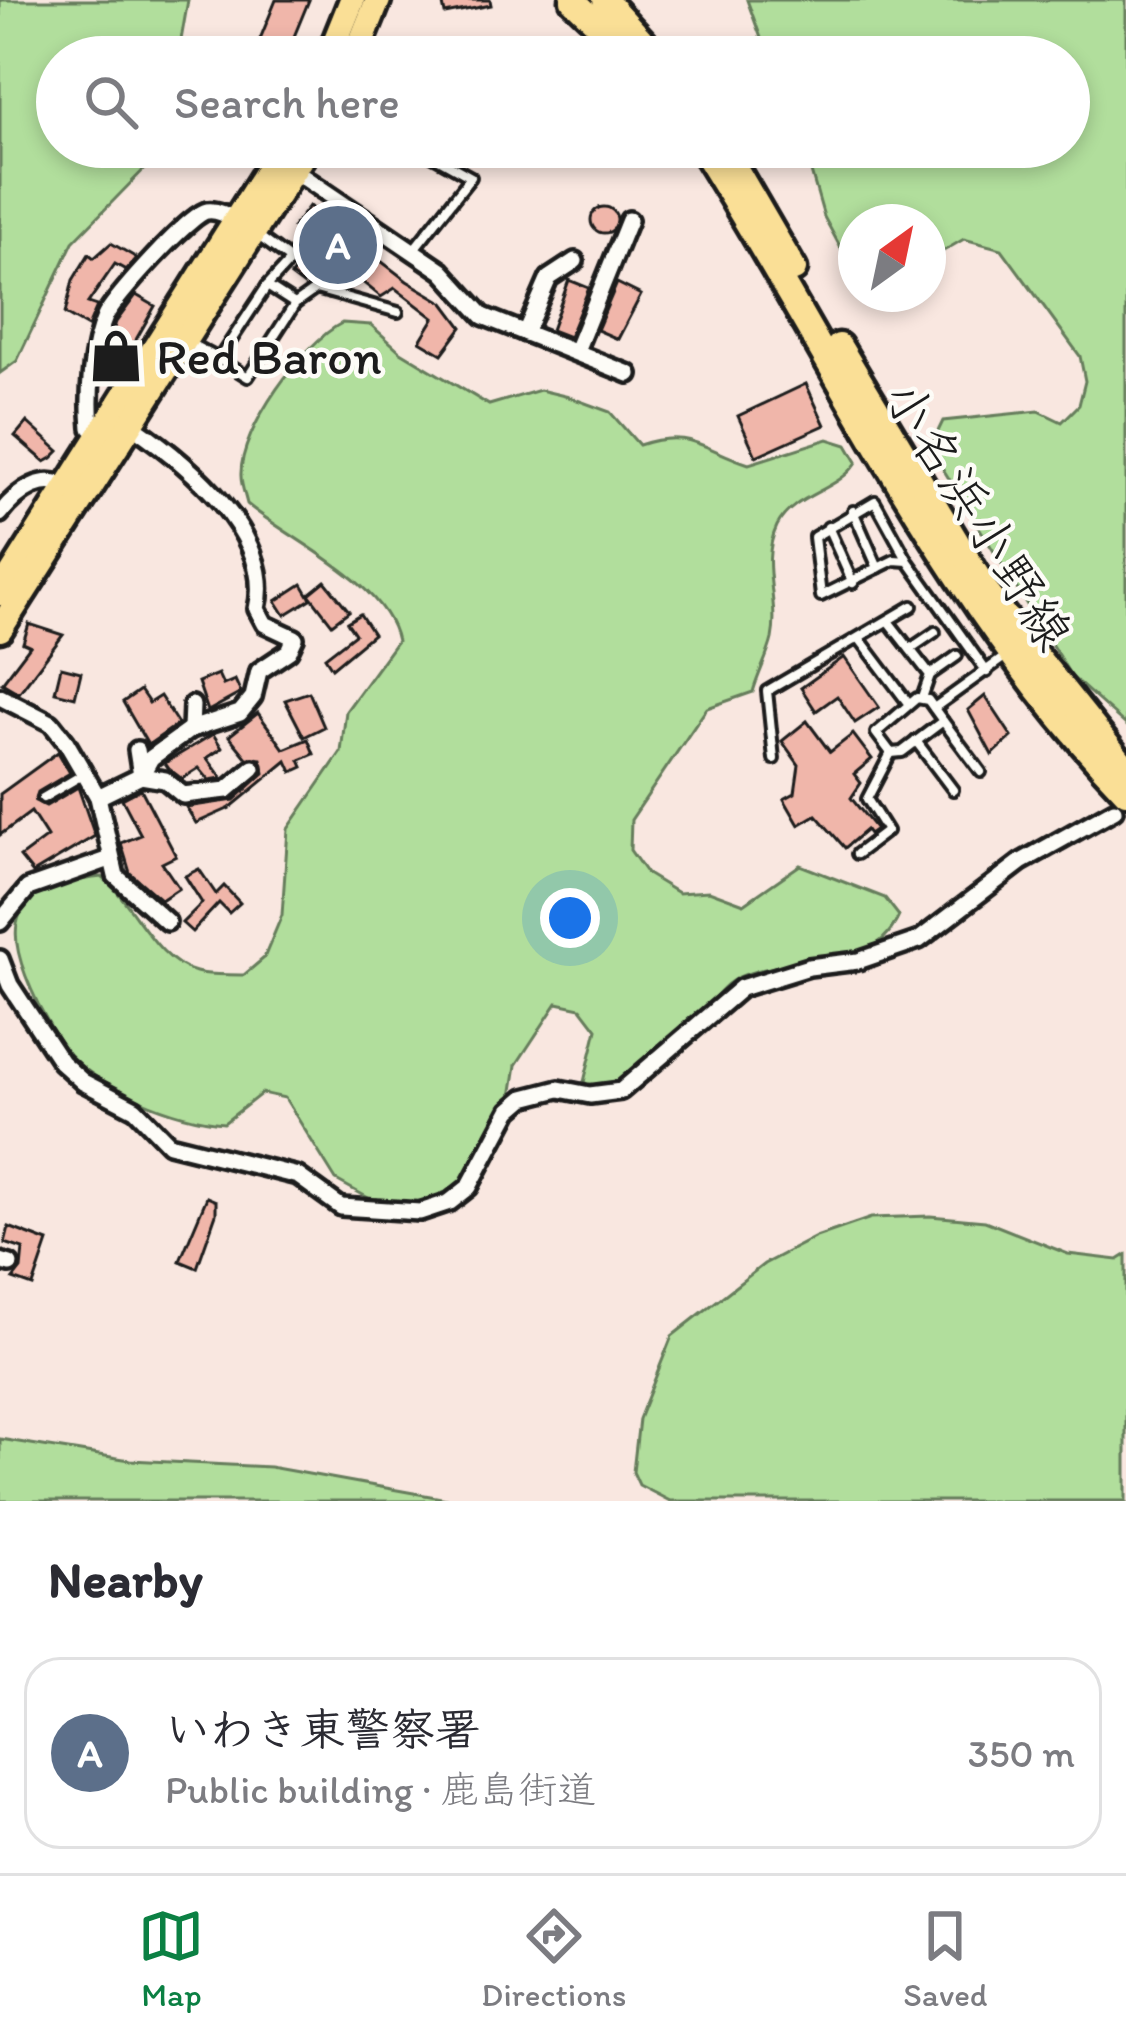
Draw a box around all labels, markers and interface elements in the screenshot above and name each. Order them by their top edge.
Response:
search box [36,36,1090,168]
icon: search [78,69,144,135]
text: Search here [174,75,400,129]
pin: A [299,200,377,290]
north arrow [838,204,946,312]
place label: Red Baron [156,326,382,387]
shop icon: Red Baron [87,327,145,385]
street label: 小名浜小野線 [871,369,1085,661]
your location [540,888,600,948]
text: Nearby [48,1549,203,1610]
text: いわき東警察署 [165,1702,480,1756]
text: A [78,1730,102,1777]
text: 350 m [968,1730,1075,1777]
text: Public building · 鹿島街道 [165,1766,596,1813]
tab: Map [138,1903,204,2014]
tab: Directions [481,1903,626,2014]
tab: Saved [903,1903,988,2014]

